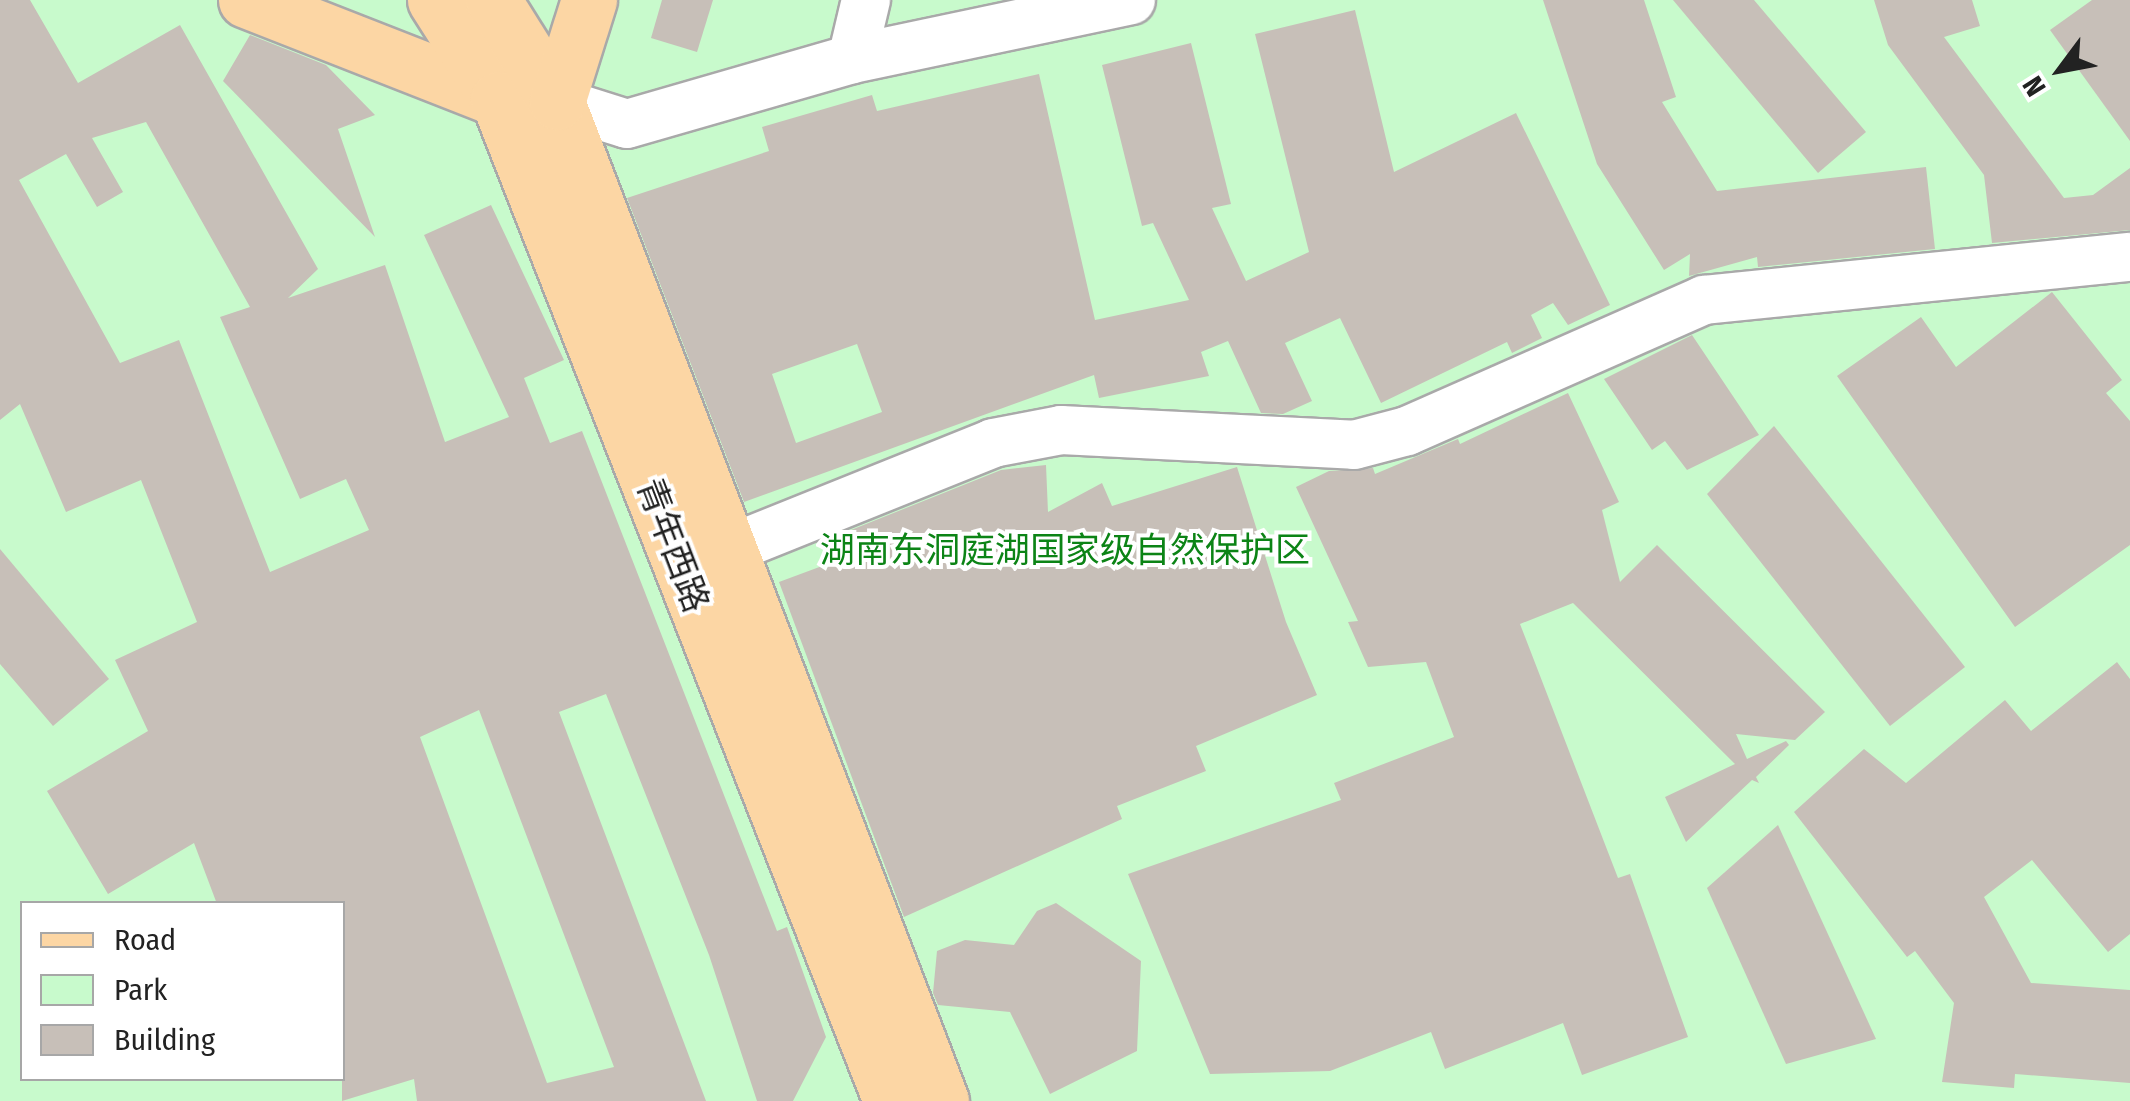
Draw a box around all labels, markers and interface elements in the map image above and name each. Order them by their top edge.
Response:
north arrow [2010,20,2110,120]
text: N [2016,70,2053,102]
street label: 青年西路 [628,472,718,618]
park label: 湖南东洞庭湖国家级自然保护区 [820,529,1310,571]
legend [20,901,345,1081]
text: Road [114,922,176,958]
text: Park [114,972,167,1008]
text: Building [114,1022,215,1058]

